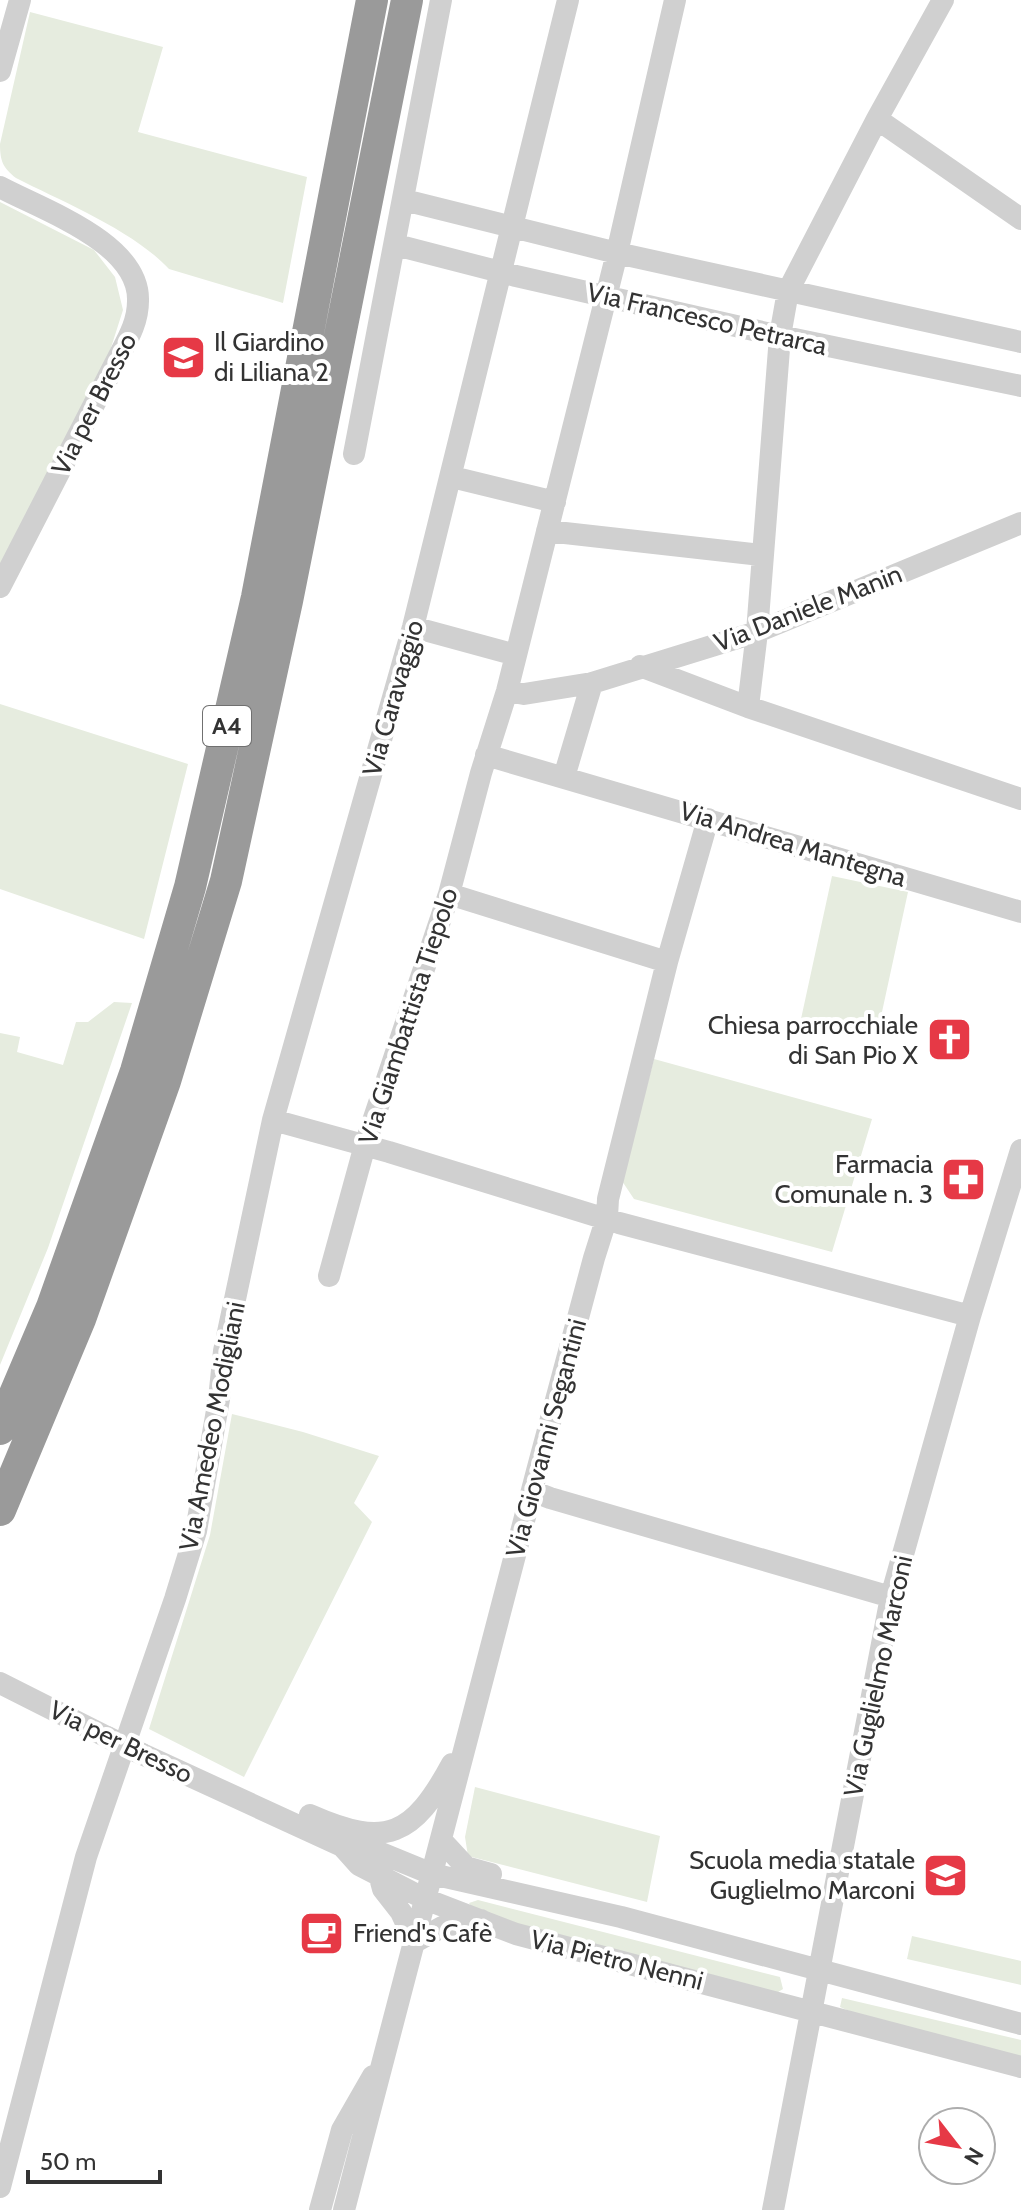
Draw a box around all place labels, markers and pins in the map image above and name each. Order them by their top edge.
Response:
place label: Il Giardino di Liliana 2 [214,326,329,388]
school or university icon: Il Giardino di Liliana 2 [159,333,207,381]
place label: Chiesa parrocchiale di San Pio X [708,1009,919,1071]
church icon: Chiesa parrocchiale di San Pio X [925,1016,973,1064]
place label: Farmacia Comunale n. 3 [775,1148,934,1210]
pharmacy icon: Farmacia Comunale n. 3 [940,1155,988,1203]
place label: Scuola media statale Guglielmo Marconi [689,1844,915,1906]
school or university icon: Scuola media statale Guglielmo Marconi [922,1851,970,1899]
cafe icon: Friend's Cafè [298,1909,346,1957]
place label: Friend's Cafè [353,1917,492,1949]

